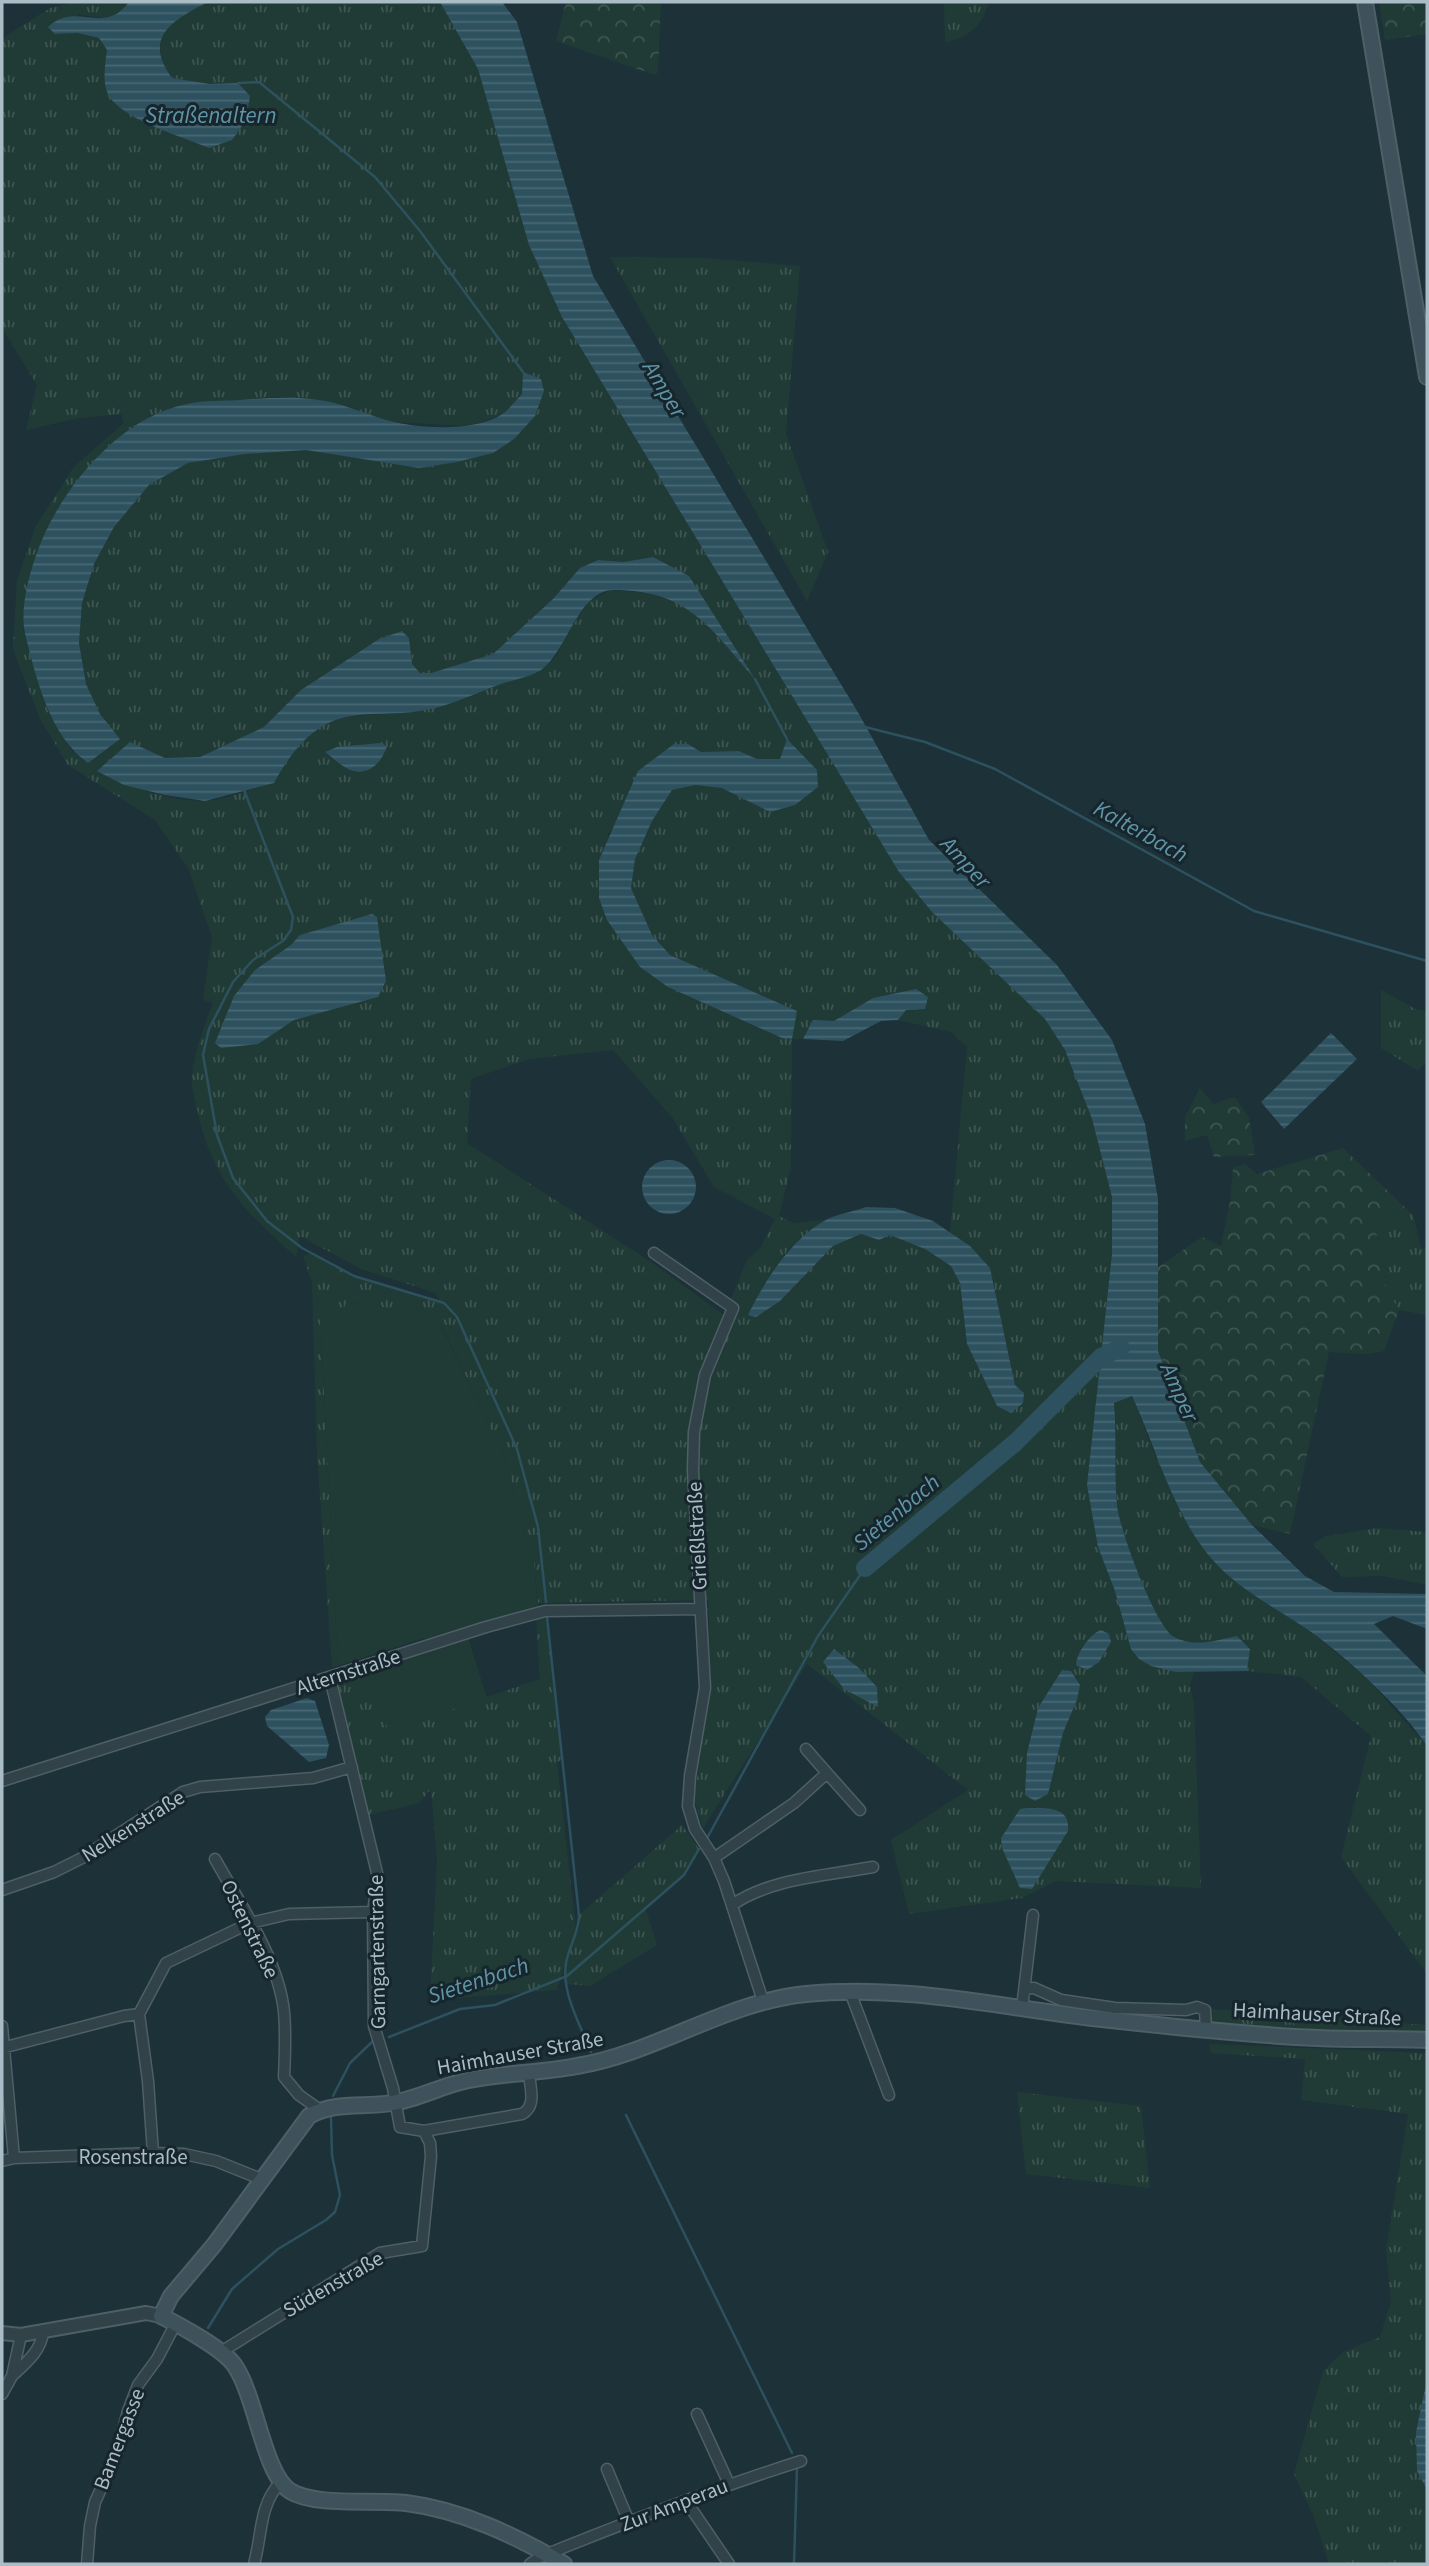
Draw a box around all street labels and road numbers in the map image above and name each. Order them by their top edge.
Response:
street label: Grießlstraße [679,1481,715,1591]
street label: Alternstraße [292,1641,404,1703]
street label: Nelkenstraße [76,1782,190,1870]
street label: Garngartenstraße [361,1874,393,2030]
street label: Ostenstraße [213,1875,287,1983]
street label: Haimhauser Straße [1232,1995,1402,2033]
street label: Haimhauser Straße [434,2024,606,2082]
street label: Rosenstraße [78,2142,188,2172]
street label: Südenstraße [277,2243,389,2325]
street label: Bamergasse [86,2384,152,2494]
street label: Zur Amperau [616,2471,732,2539]

